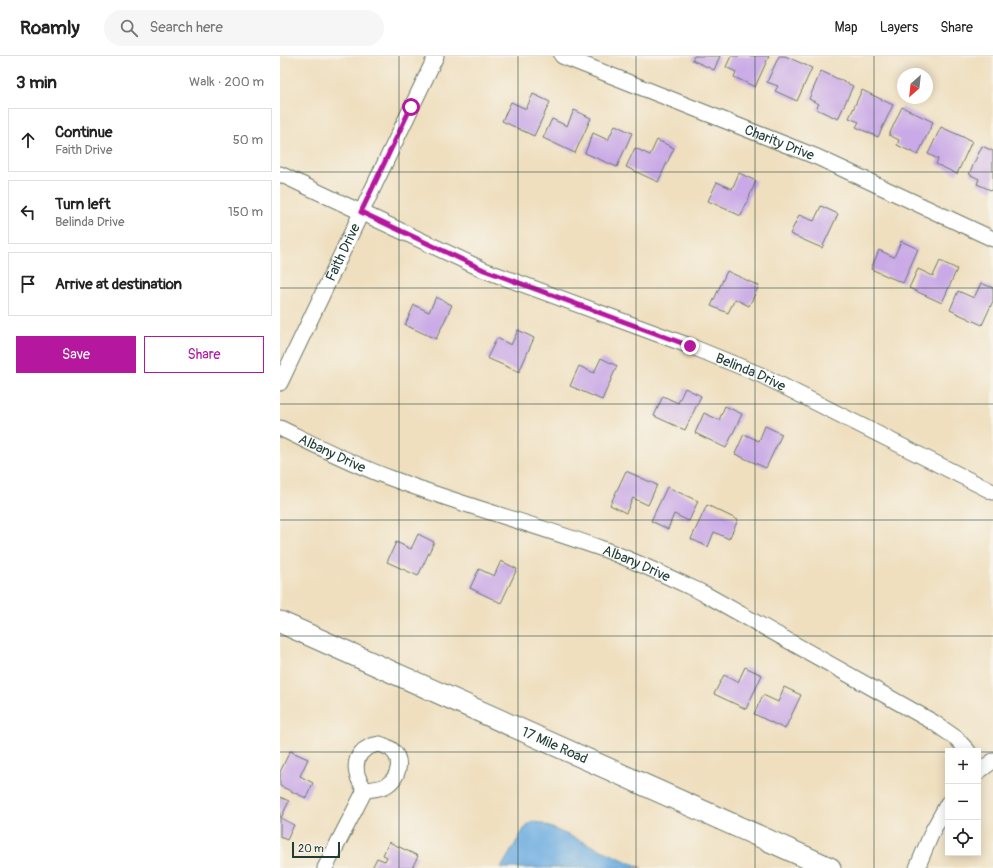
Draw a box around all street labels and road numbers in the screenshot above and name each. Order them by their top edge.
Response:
street label: Charity Drive [742,121,817,164]
street label: Faith Drive [321,220,363,284]
street label: Belinda Drive [713,349,789,395]
street label: Albany Drive [296,430,368,476]
street label: Albany Drive [601,541,673,585]
street label: 17 Mile Road [519,723,591,767]

